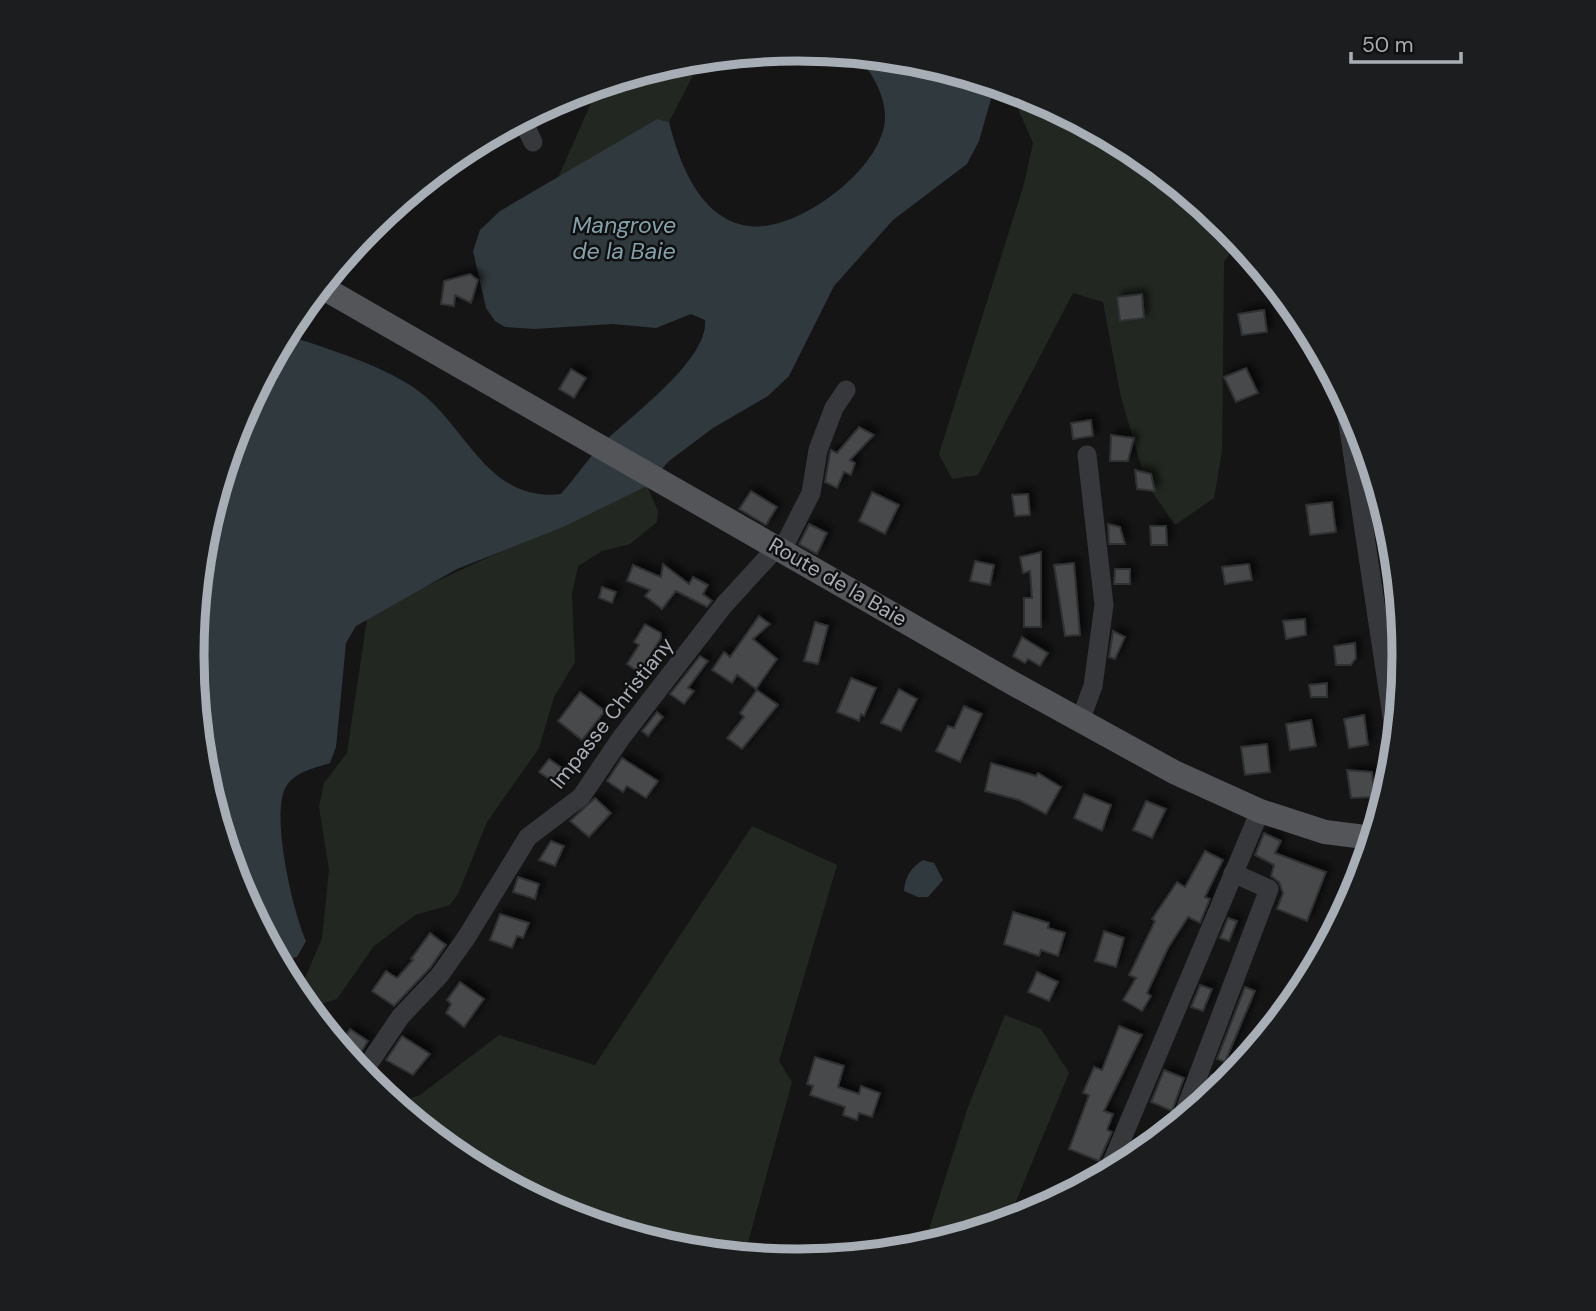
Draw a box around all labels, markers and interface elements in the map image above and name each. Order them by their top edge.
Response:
scale bar [1351,21,1461,65]
text: 50 m [1362,31,1413,59]
water label: Mangrove de la Baie [572,210,676,266]
street label: Route de la Baie [764,531,912,633]
street label: Impasse Christiany [544,631,680,794]

